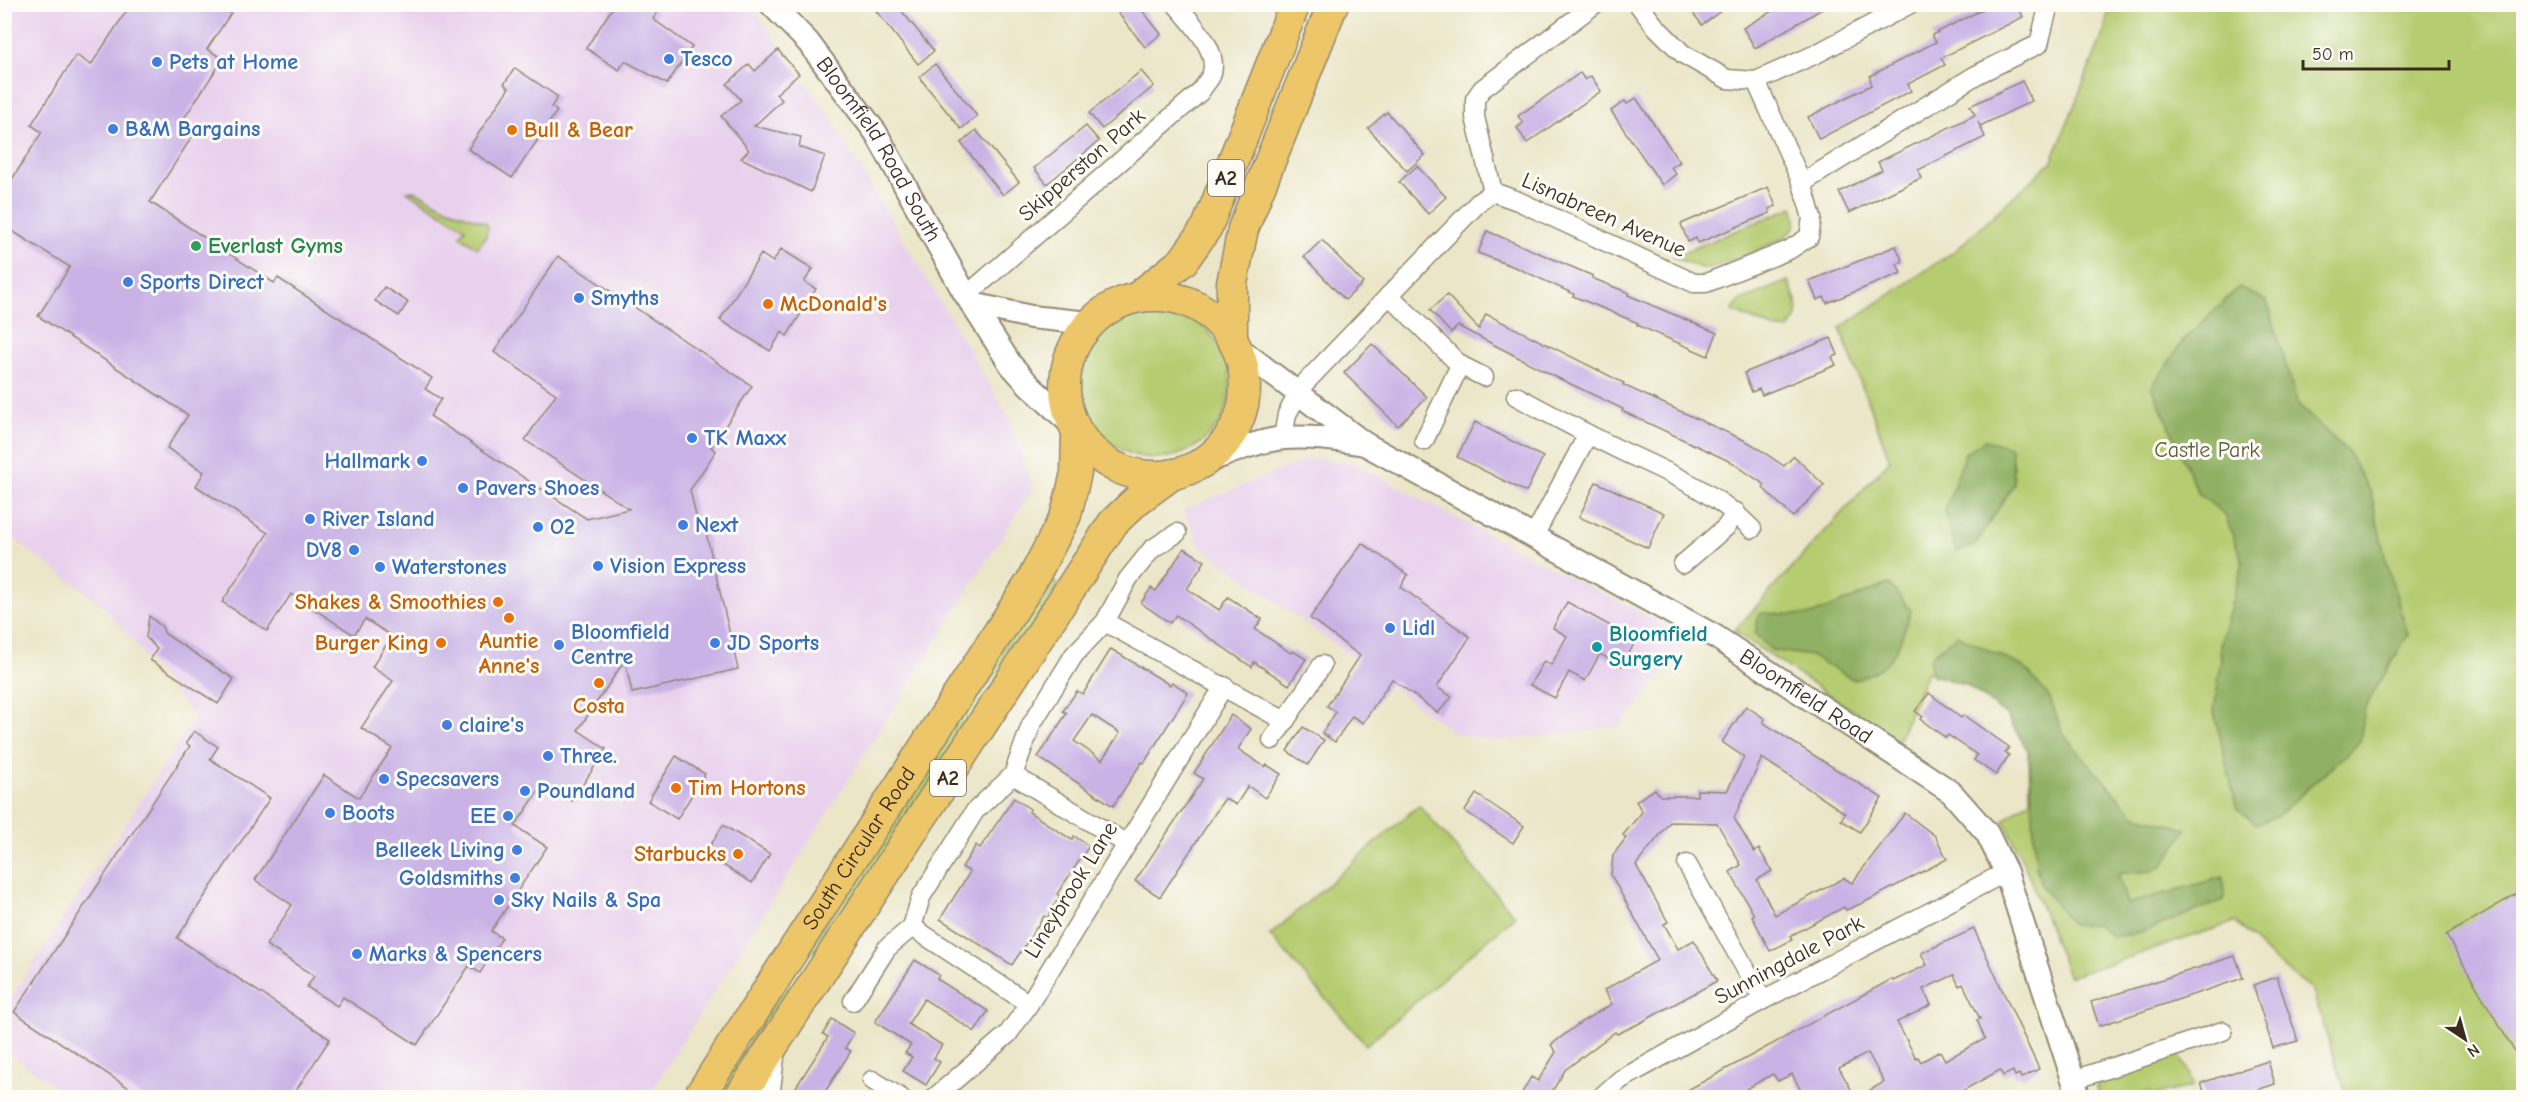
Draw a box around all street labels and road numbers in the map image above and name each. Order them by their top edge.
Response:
street label: Bloomfield Road South [811,52,947,246]
street label: Skipperston Park [1013,103,1151,227]
road number: A2 [1208,160,1244,196]
street label: Lisnabreen Avenue [1518,167,1690,263]
street label: Bloomfield Road [1735,643,1877,749]
road number: A2 [930,760,966,796]
street label: South Circular Road [797,762,921,935]
street label: Lineybrook Lane [1019,817,1123,963]
street label: Sunningdale Park [1710,910,1868,1010]

